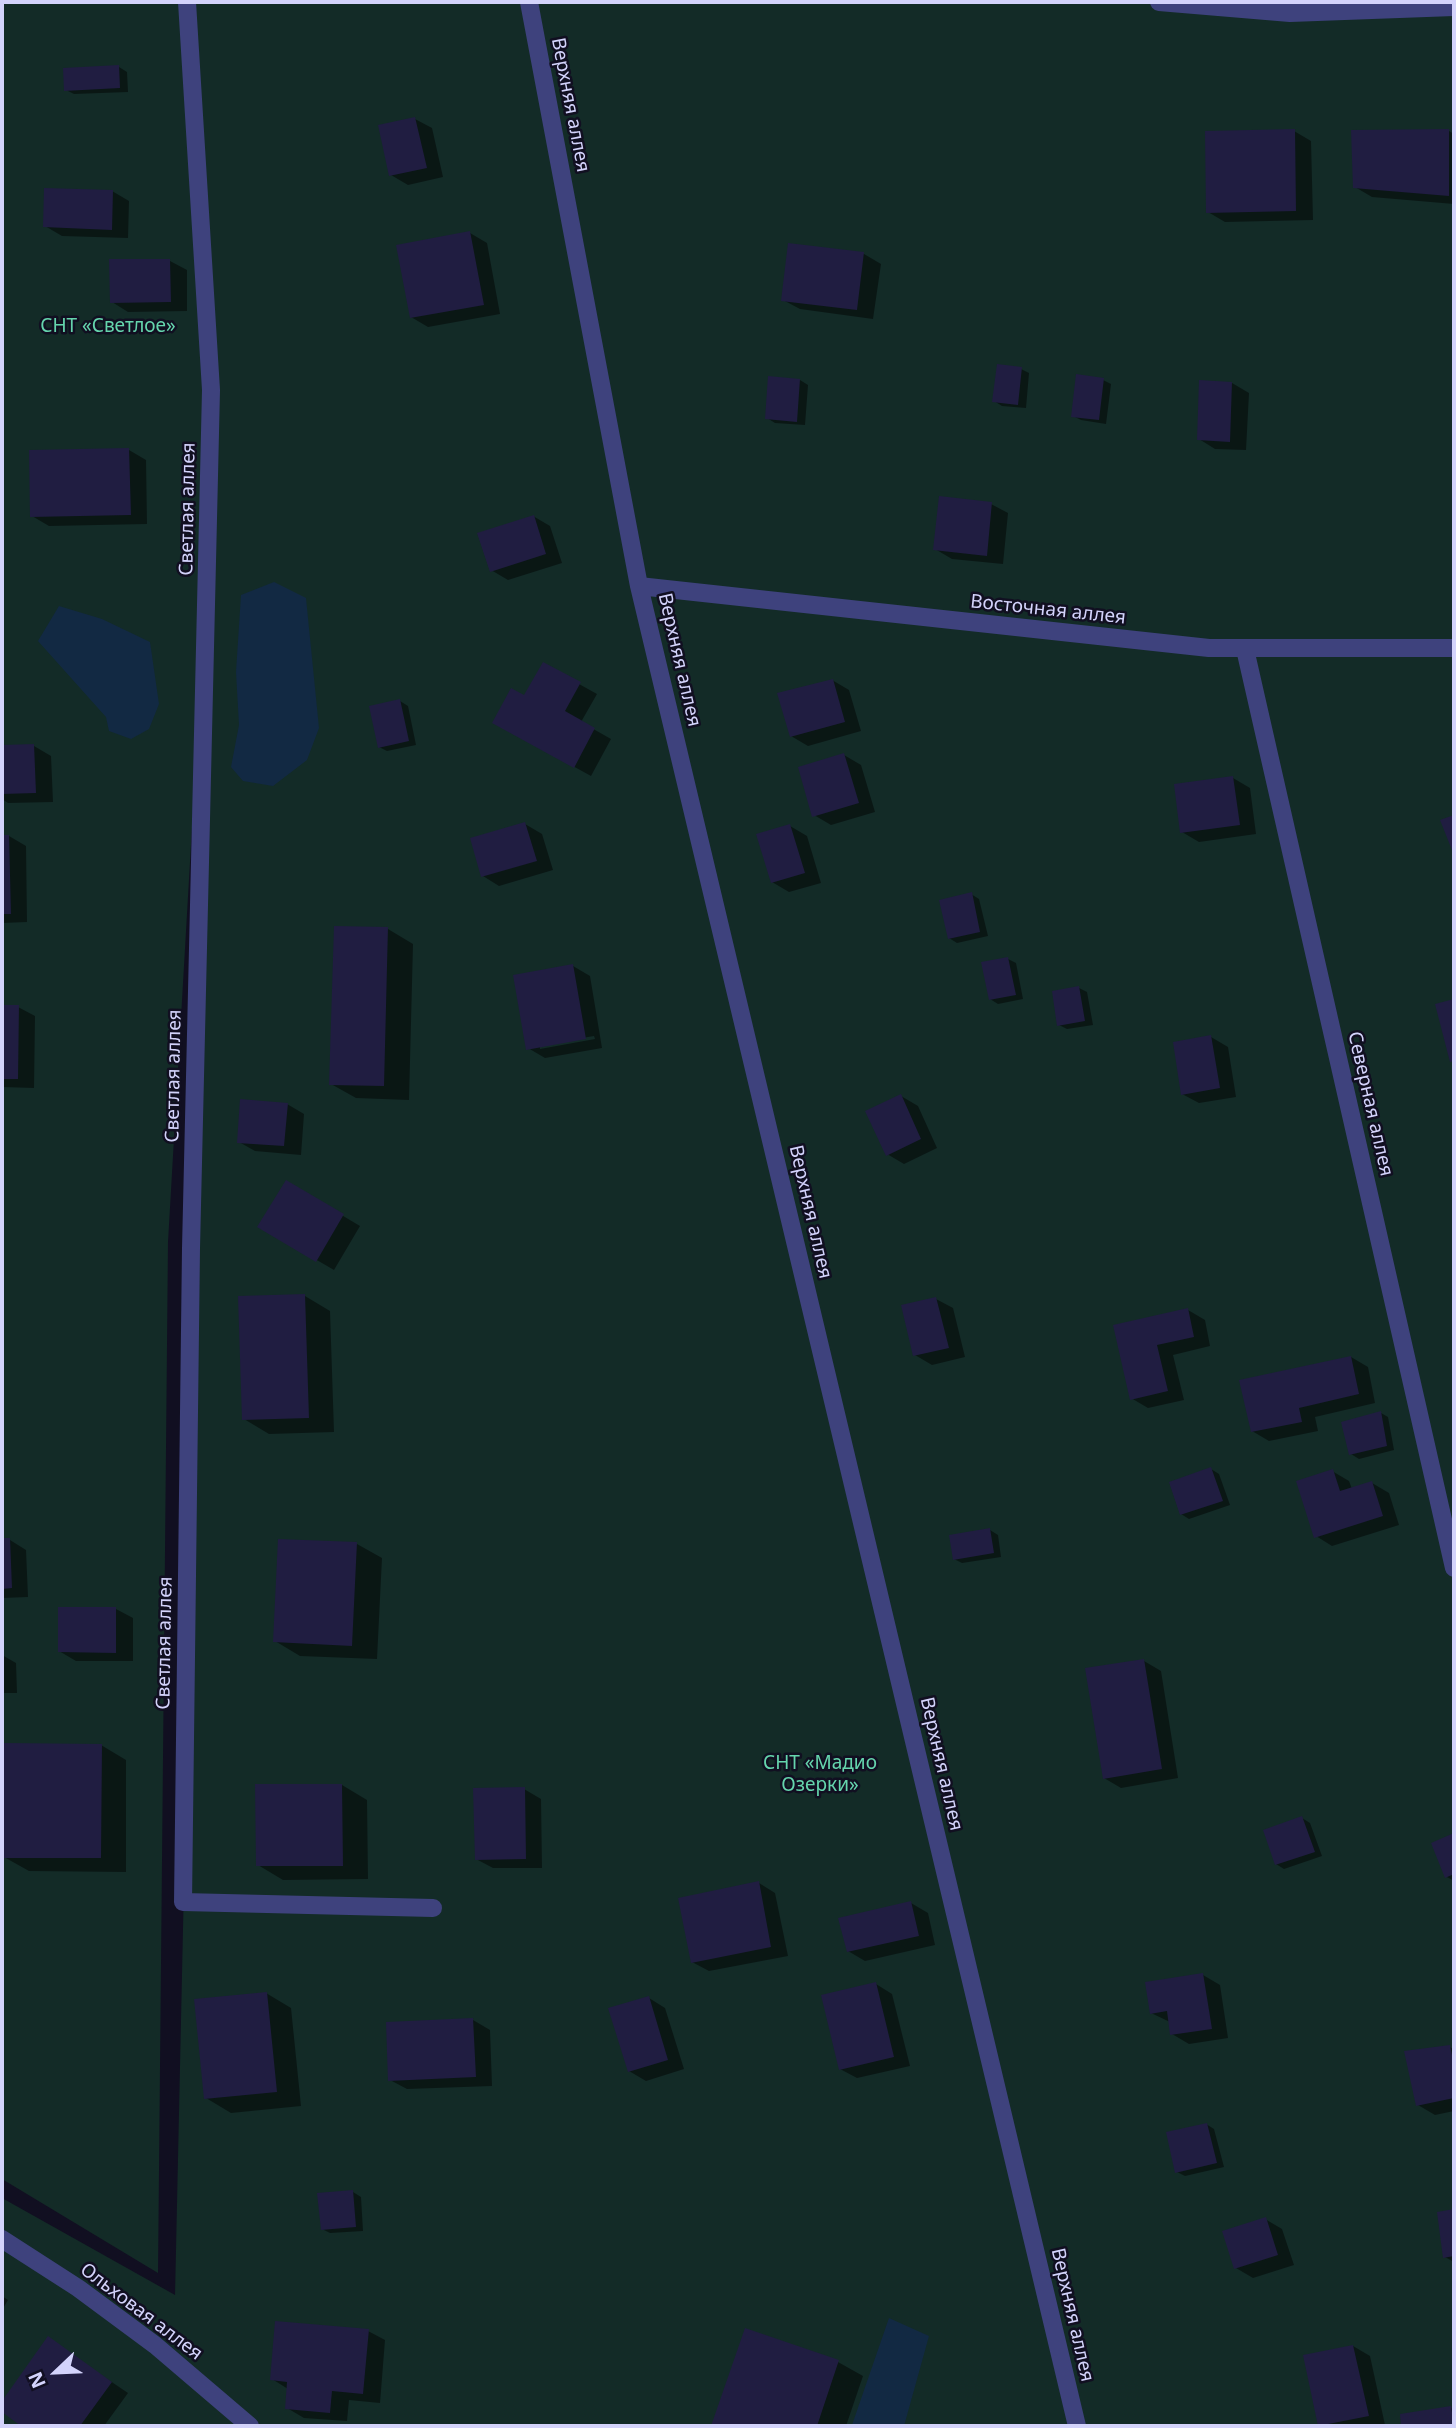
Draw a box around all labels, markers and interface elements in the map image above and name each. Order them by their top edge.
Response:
street label: Верхняя аллея [546,36,594,174]
park label: СНТ «Светлое» [40,316,176,338]
street label: Светлая аллея [175,442,201,576]
street label: Восточная аллея [969,590,1127,630]
street label: Верхняя аллея [653,591,705,729]
street label: Светлая аллея [161,1009,187,1143]
street label: Северная аллея [1342,1030,1398,1178]
street label: Верхняя аллея [784,1143,836,1281]
street label: Светлая аллея [152,1576,178,1710]
street label: Верхняя аллея [915,1695,967,1833]
park label: СНТ «Мадио Озерки» [763,1753,877,1797]
street label: Верхняя аллея [1046,2246,1098,2384]
street label: Ольховая аллея [75,2259,207,2365]
north arrow [21,2337,91,2407]
text: N [22,2368,52,2392]

